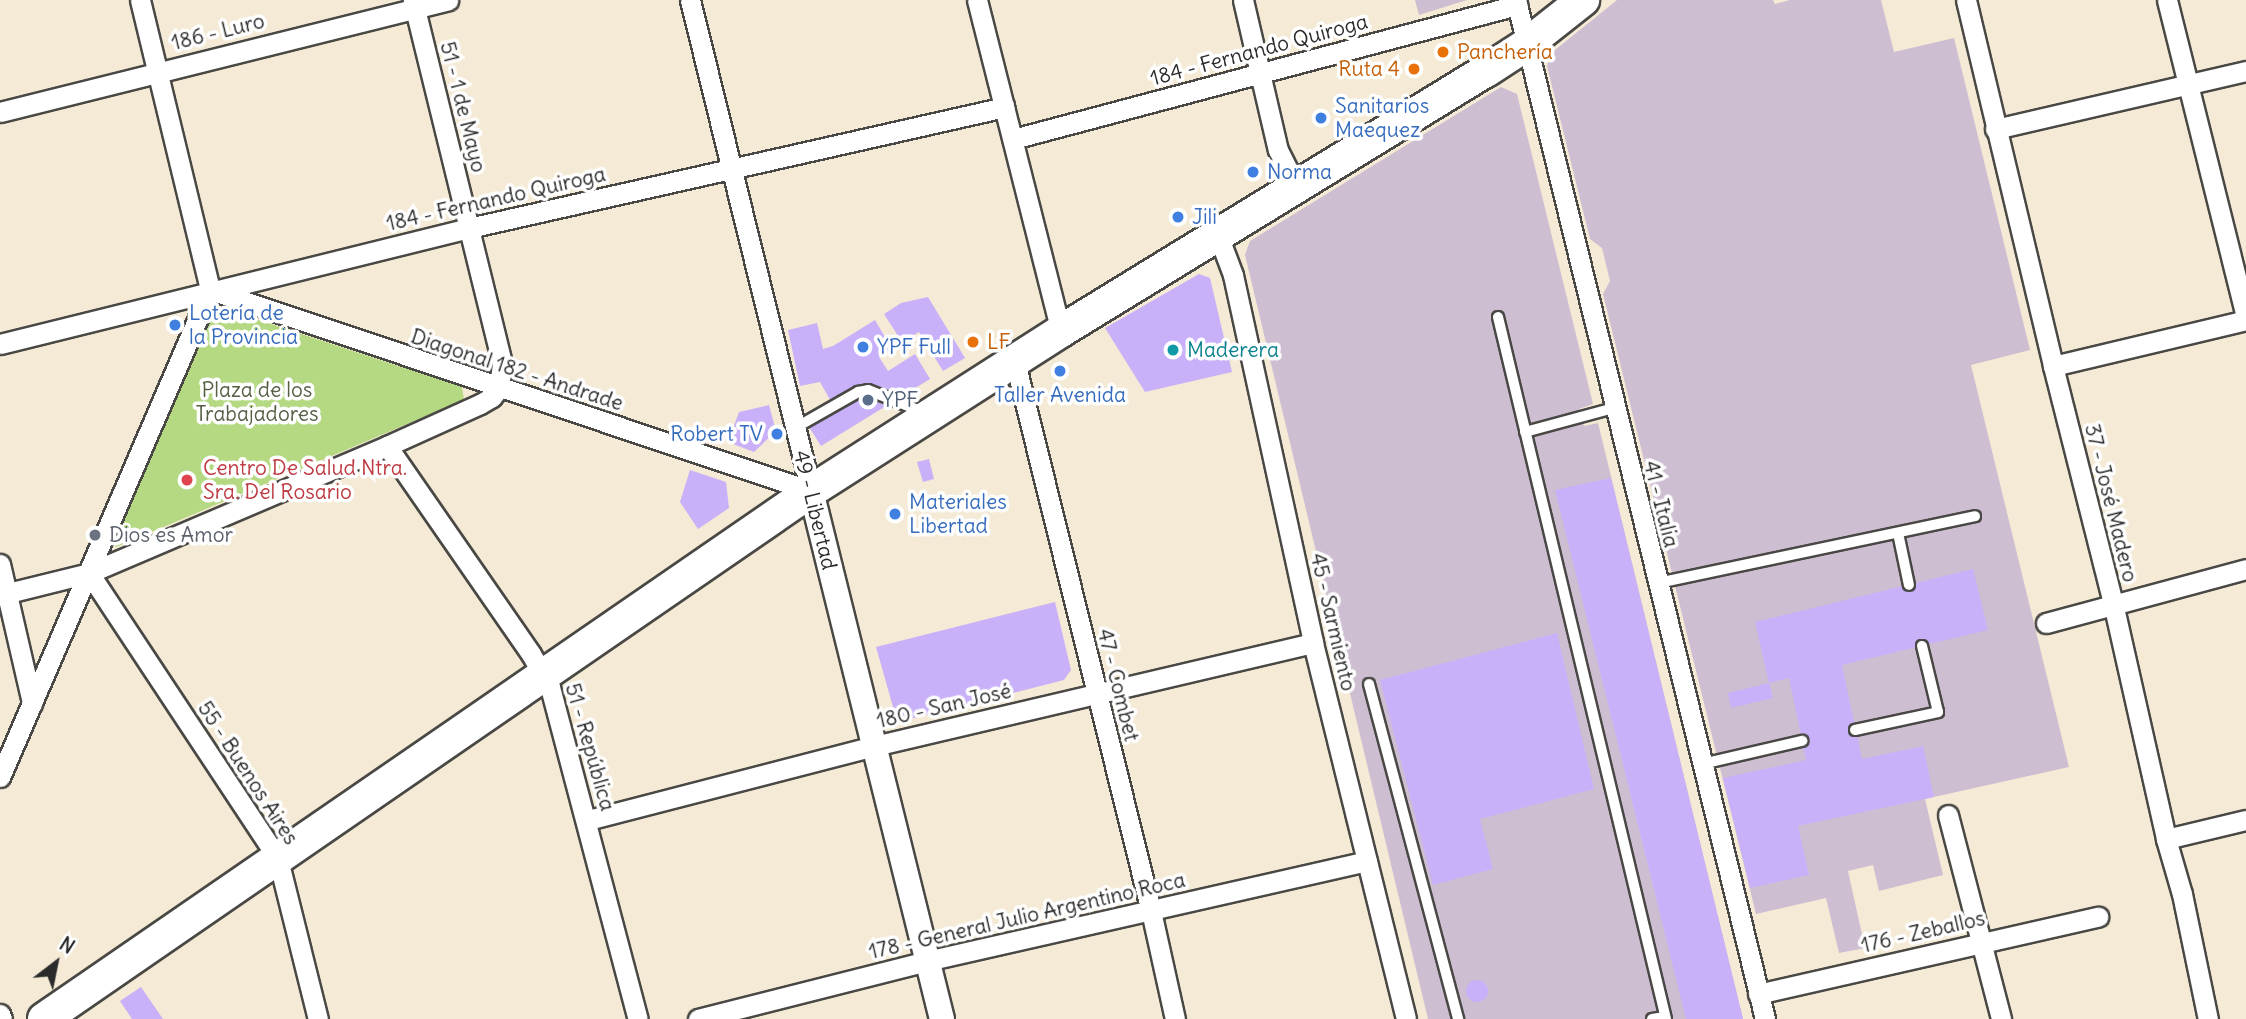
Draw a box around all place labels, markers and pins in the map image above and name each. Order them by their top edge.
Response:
place label: Panchería [1457,39,1553,65]
marker: Panchería [1435,44,1451,60]
place label: Ruta 4 [1338,56,1400,82]
marker: Ruta 4 [1406,61,1422,77]
place label: Sanitarios Maequez [1335,93,1429,143]
marker: Sanitarios Maequez [1313,110,1329,126]
place label: Norma [1267,159,1332,185]
marker: Norma [1245,164,1261,180]
place label: Jili [1192,204,1217,230]
marker: Jili [1170,209,1186,225]
place label: Lotería de la Provincia [189,300,298,350]
marker: Lotería de la Provincia [167,317,183,333]
place label: LF [987,329,1010,355]
place label: YPF Full [877,334,951,360]
marker: LF [965,334,981,350]
place label: Maderera [1187,337,1279,363]
marker: YPF Full [855,339,871,355]
marker: Maderera [1165,342,1181,358]
marker: Taller Avenida [1052,363,1068,379]
place label: Taller Avenida [994,382,1126,408]
place label: YPF [882,387,918,413]
marker: YPF [860,392,876,408]
place label: Robert TV [670,421,763,447]
marker: Robert TV [769,426,785,442]
place label: Centro De Salud Ntra. Sra. Del Rosario [203,455,407,505]
marker: Centro De Salud Ntra. Sra. Del Rosario [177,470,197,490]
place label: Materiales Libertad [909,489,1007,539]
marker: Materiales Libertad [887,506,903,522]
place label: Dios es Amor [109,522,233,548]
marker: Dios es Amor [87,527,103,543]

